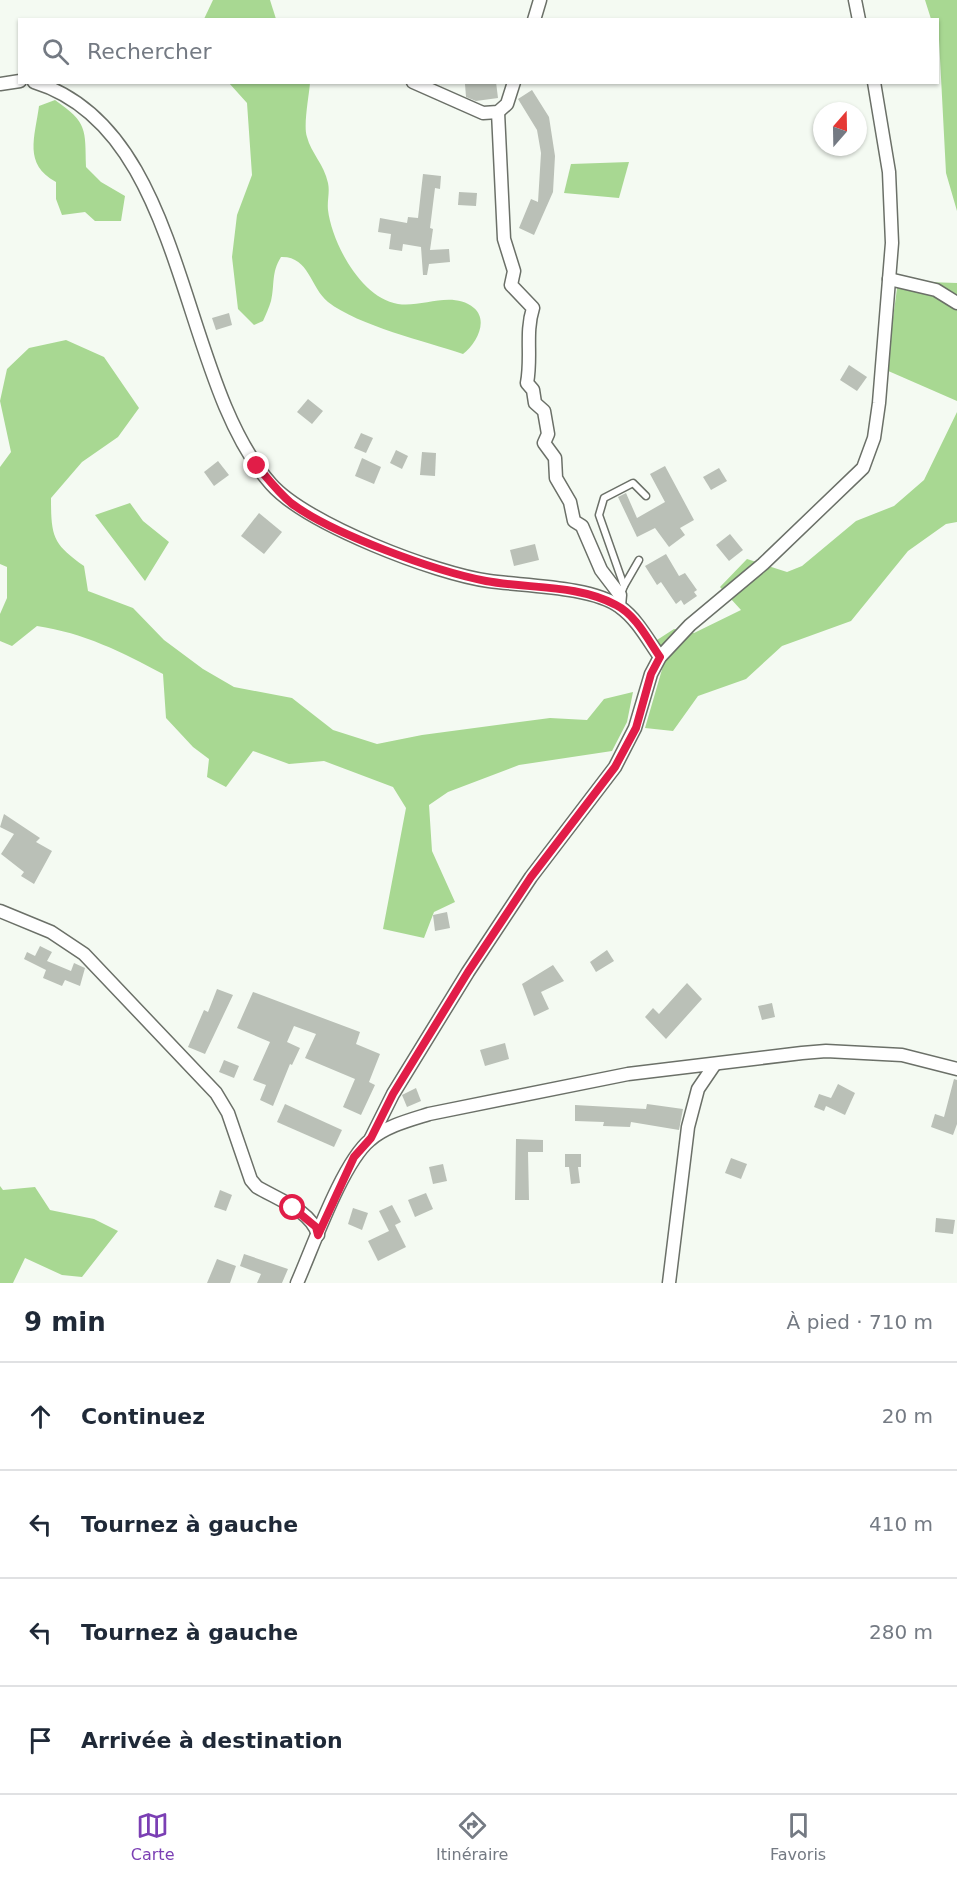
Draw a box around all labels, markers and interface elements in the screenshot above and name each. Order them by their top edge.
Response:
search box [18,18,939,84]
icon: search [39,35,72,68]
text: Rechercher [87,39,212,64]
north arrow [813,102,867,156]
route end [243,452,269,478]
route start [279,1194,305,1220]
text: 9 min [24,1307,106,1337]
text: À pied · 710 m [787,1310,933,1334]
icon: ahead [24,1400,57,1433]
text: Continuez [81,1404,205,1429]
text: 20 m [882,1404,933,1428]
icon: left [24,1508,57,1541]
text: Tournez à gauche [81,1512,298,1537]
text: 410 m [869,1512,933,1536]
icon: left [24,1616,57,1649]
text: Tournez à gauche [81,1620,298,1645]
text: 280 m [869,1620,933,1644]
icon: arrive [24,1724,57,1757]
text: Arrivée à destination [81,1728,343,1753]
tab: Carte [131,1809,174,1864]
tab: Itinéraire [436,1809,508,1864]
tab: Favoris [770,1809,826,1864]

